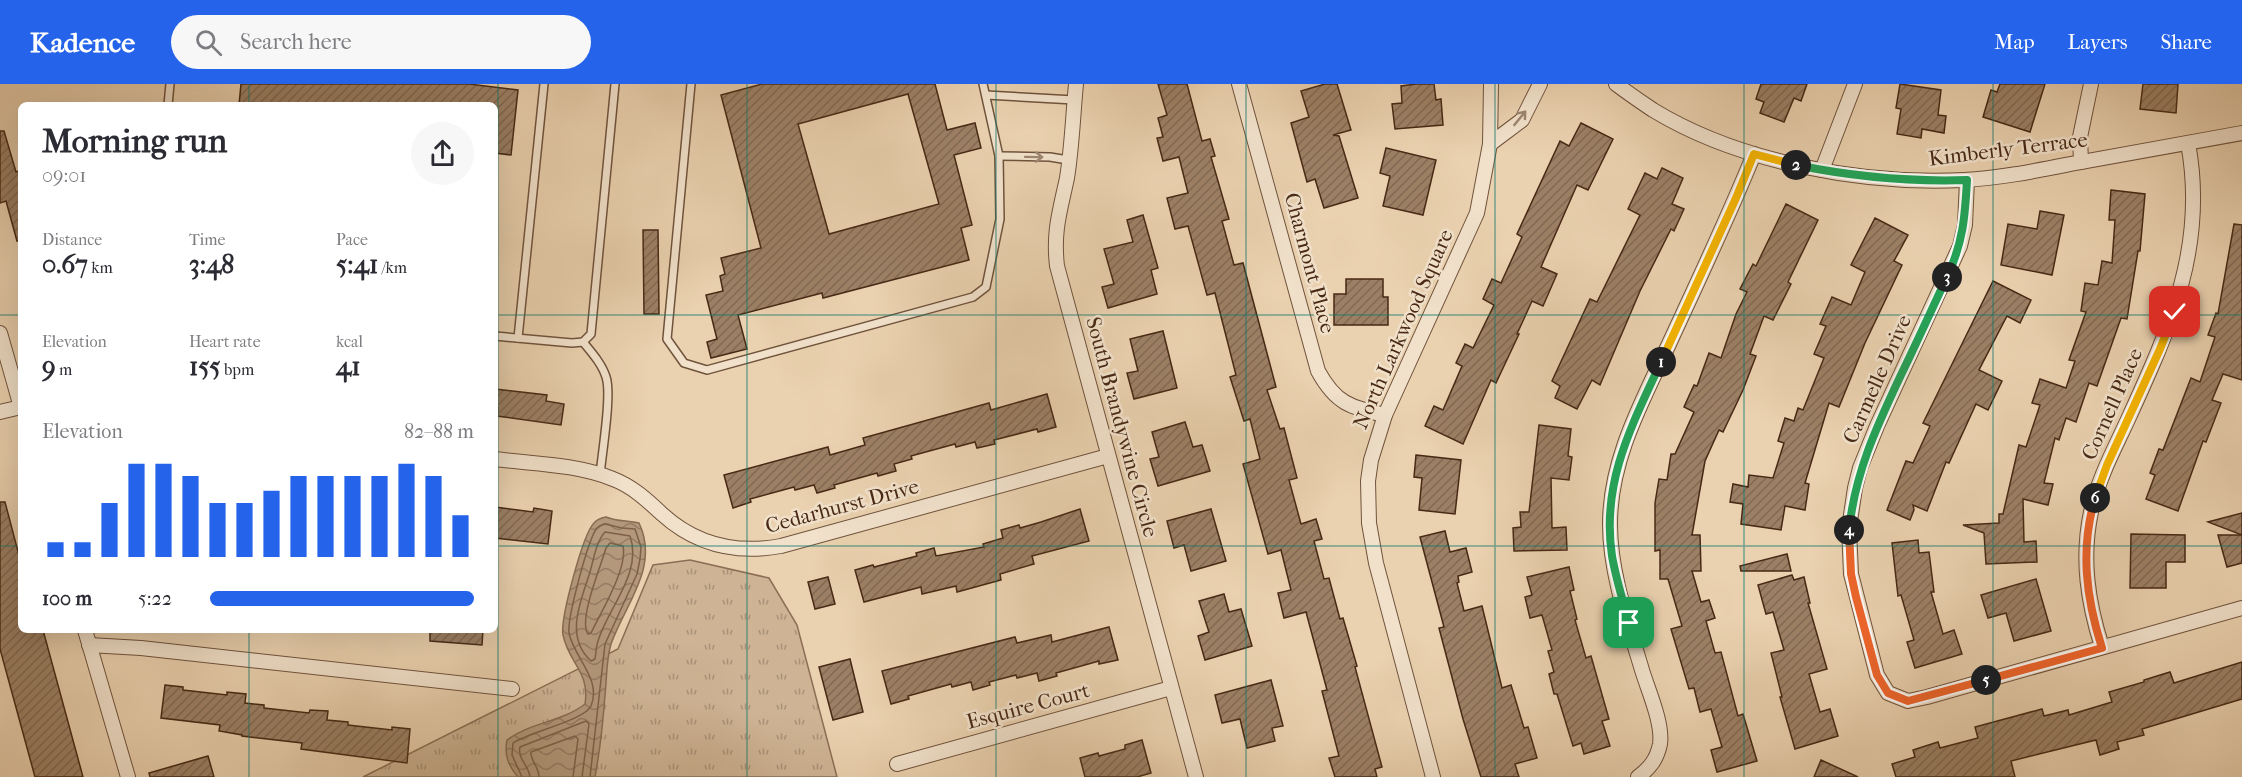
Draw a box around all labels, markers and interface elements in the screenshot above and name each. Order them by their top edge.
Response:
search box [171,15,591,69]
text: Kadence [30,26,135,59]
icon: search [192,26,225,59]
text: Search here [240,29,352,55]
text: Map [1994,30,2035,54]
text: Layers [2068,30,2127,54]
text: Share [2160,30,2212,54]
one-way arrow [1514,110,1527,126]
text: Morning run [42,122,227,161]
button: share [411,122,474,185]
street label: Kimberly Terrace [1927,127,2089,171]
pin: 2 [1781,150,1811,180]
one-way arrow [1023,151,1043,163]
text: 2 [1792,155,1800,174]
text: 09:01 [42,164,86,187]
street label: Charmont Place [1280,190,1340,336]
street label: North Larkwood Square [1348,226,1458,432]
text: Distance [42,230,102,249]
text: Time [189,230,225,249]
text: Pace [336,230,368,249]
text: 0.67 [42,249,88,280]
text: 3:48 [189,249,234,280]
text: 5:41 [336,249,378,280]
text: km [88,258,113,277]
text: /km [378,258,407,277]
pin: 3 [1932,262,1962,292]
text: 3 [1944,267,1950,286]
pin [2149,286,2200,337]
icon: check [2158,295,2191,328]
street label: Carmelle Drive [1838,311,1916,447]
street label: South Brandywine Circle [1081,314,1163,540]
text: Elevation [42,332,107,351]
text: Heart rate [189,332,261,351]
text: kcal [336,332,363,351]
street label: Cornell Place [2077,344,2147,464]
pin: 1 [1646,347,1676,377]
text: 9 [42,351,56,382]
text: 155 [189,351,221,382]
text: 41 [336,351,361,382]
text: 1 [1658,352,1664,371]
text: m [56,360,72,379]
text: bpm [221,360,254,379]
text: Elevation [42,420,123,443]
text: 82–88 m [404,420,474,443]
street label: Cedarhurst Drive [763,474,921,538]
pin: 6 [2080,483,2110,513]
text: 6 [2091,488,2099,507]
pin: 4 [1834,515,1864,545]
text: 4 [1844,520,1854,539]
text: 100 m [42,587,92,610]
text: 5:22 [138,587,172,610]
pin [1603,597,1654,648]
icon: arrive [1612,606,1645,639]
pin: 5 [1971,665,2001,695]
text: 5 [1983,670,1989,689]
street label: Esquire Court [964,678,1093,734]

